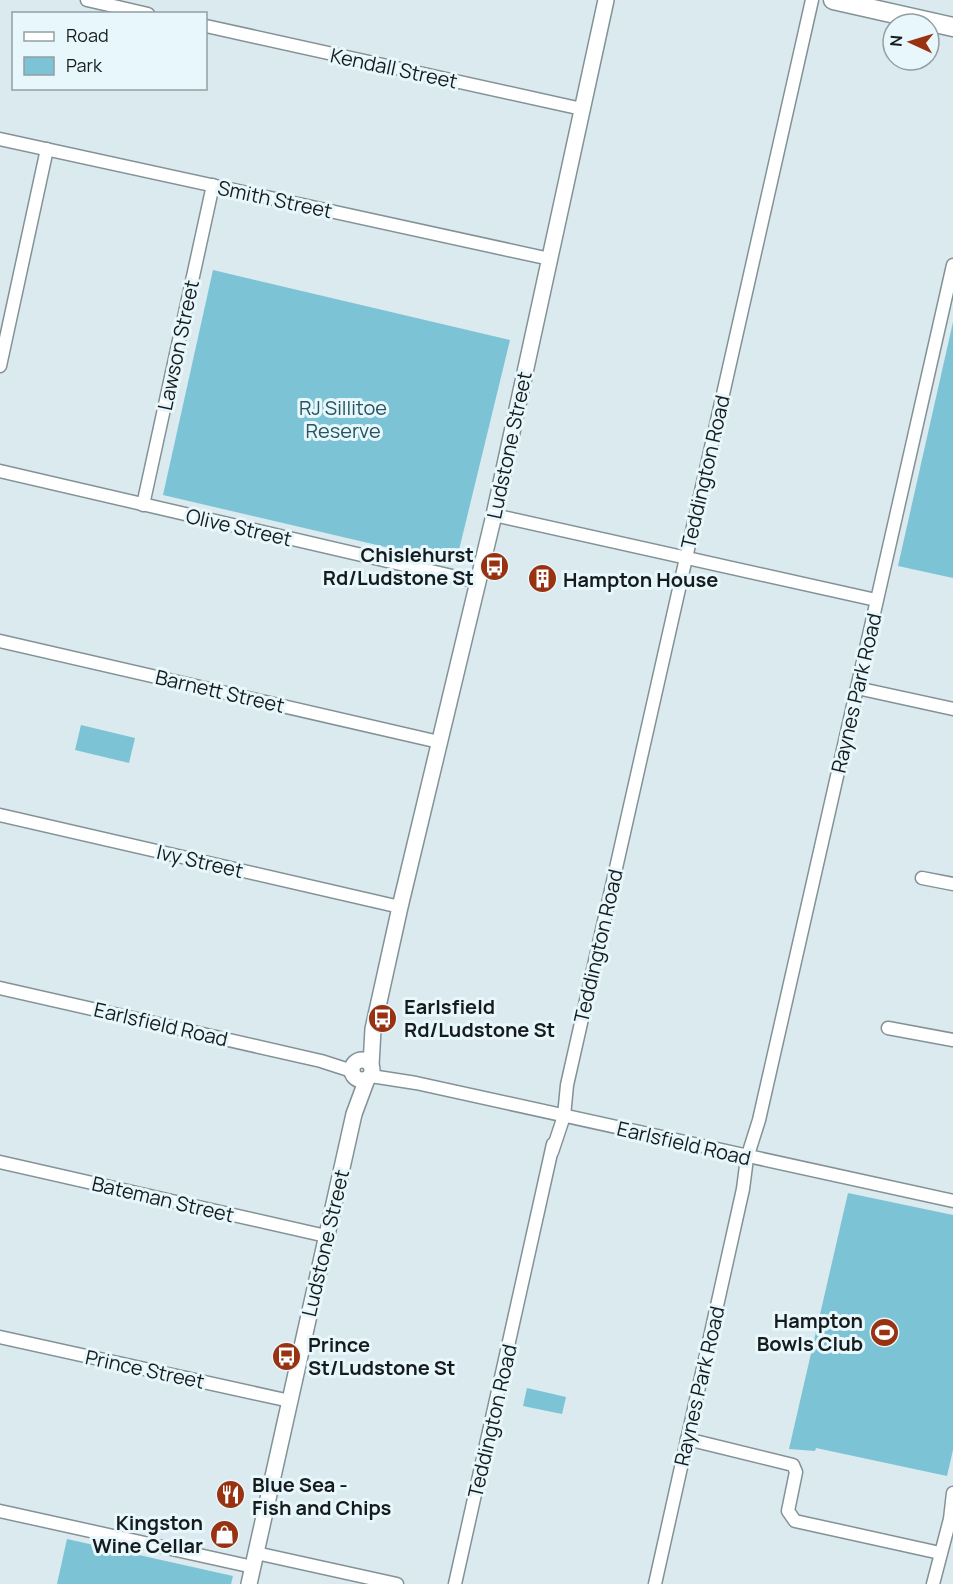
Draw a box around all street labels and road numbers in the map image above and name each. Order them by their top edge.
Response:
street label: Kendall Street [328,41,460,95]
street label: Smith Street [215,174,335,224]
street label: Lawson Street [151,277,205,413]
street label: Ludstone Street [480,369,538,521]
street label: Teddington Road [674,393,736,551]
street label: Olive Street [183,502,295,552]
street label: Raynes Park Road [825,611,887,775]
street label: Barnett Street [153,663,287,719]
street label: Ivy Street [154,838,246,884]
street label: Teddington Road [567,867,629,1025]
street label: Earlsfield Road [91,995,231,1053]
street label: Earlsfield Road [614,1114,754,1172]
street label: Ludstone Street [295,1167,355,1319]
street label: Bateman Street [89,1170,237,1228]
street label: Raynes Park Road [668,1304,730,1468]
street label: Teddington Road [461,1342,523,1500]
street label: Prince Street [83,1343,207,1395]

